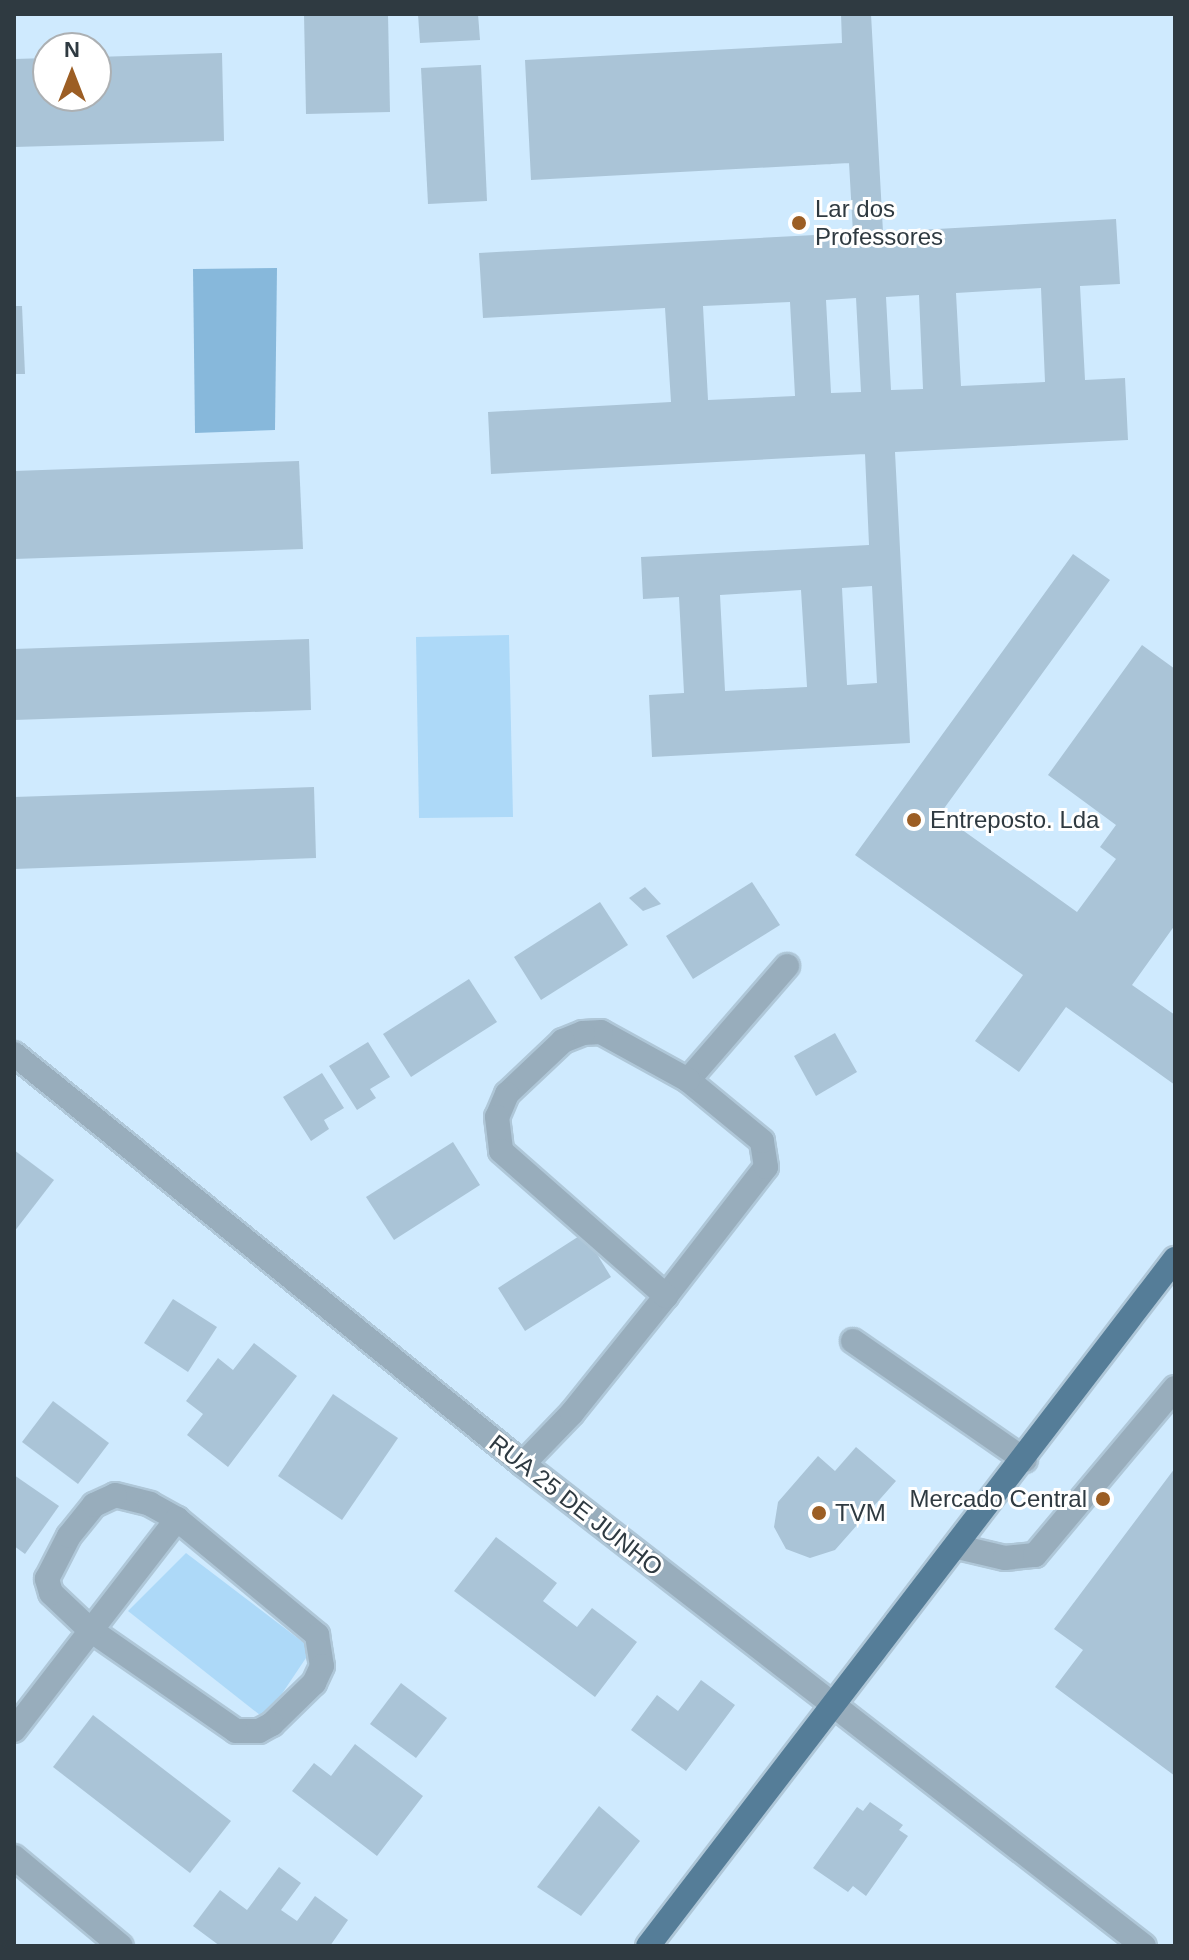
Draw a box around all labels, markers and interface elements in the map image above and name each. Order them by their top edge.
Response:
north arrow [32,32,112,112]
text: N [64,37,80,62]
place label: Lar dos Professores [815,195,943,251]
marker: Lar dos Professores [790,214,808,232]
place label: Entreposto. Lda [930,806,1099,834]
marker: Entreposto. Lda [905,811,923,829]
street label: RUA 25 DE JUNHO [483,1428,669,1582]
place label: Mercado Central [910,1485,1087,1513]
marker: Mercado Central [1094,1490,1112,1508]
place label: TVM [835,1499,886,1527]
marker: TVM [810,1504,828,1522]

